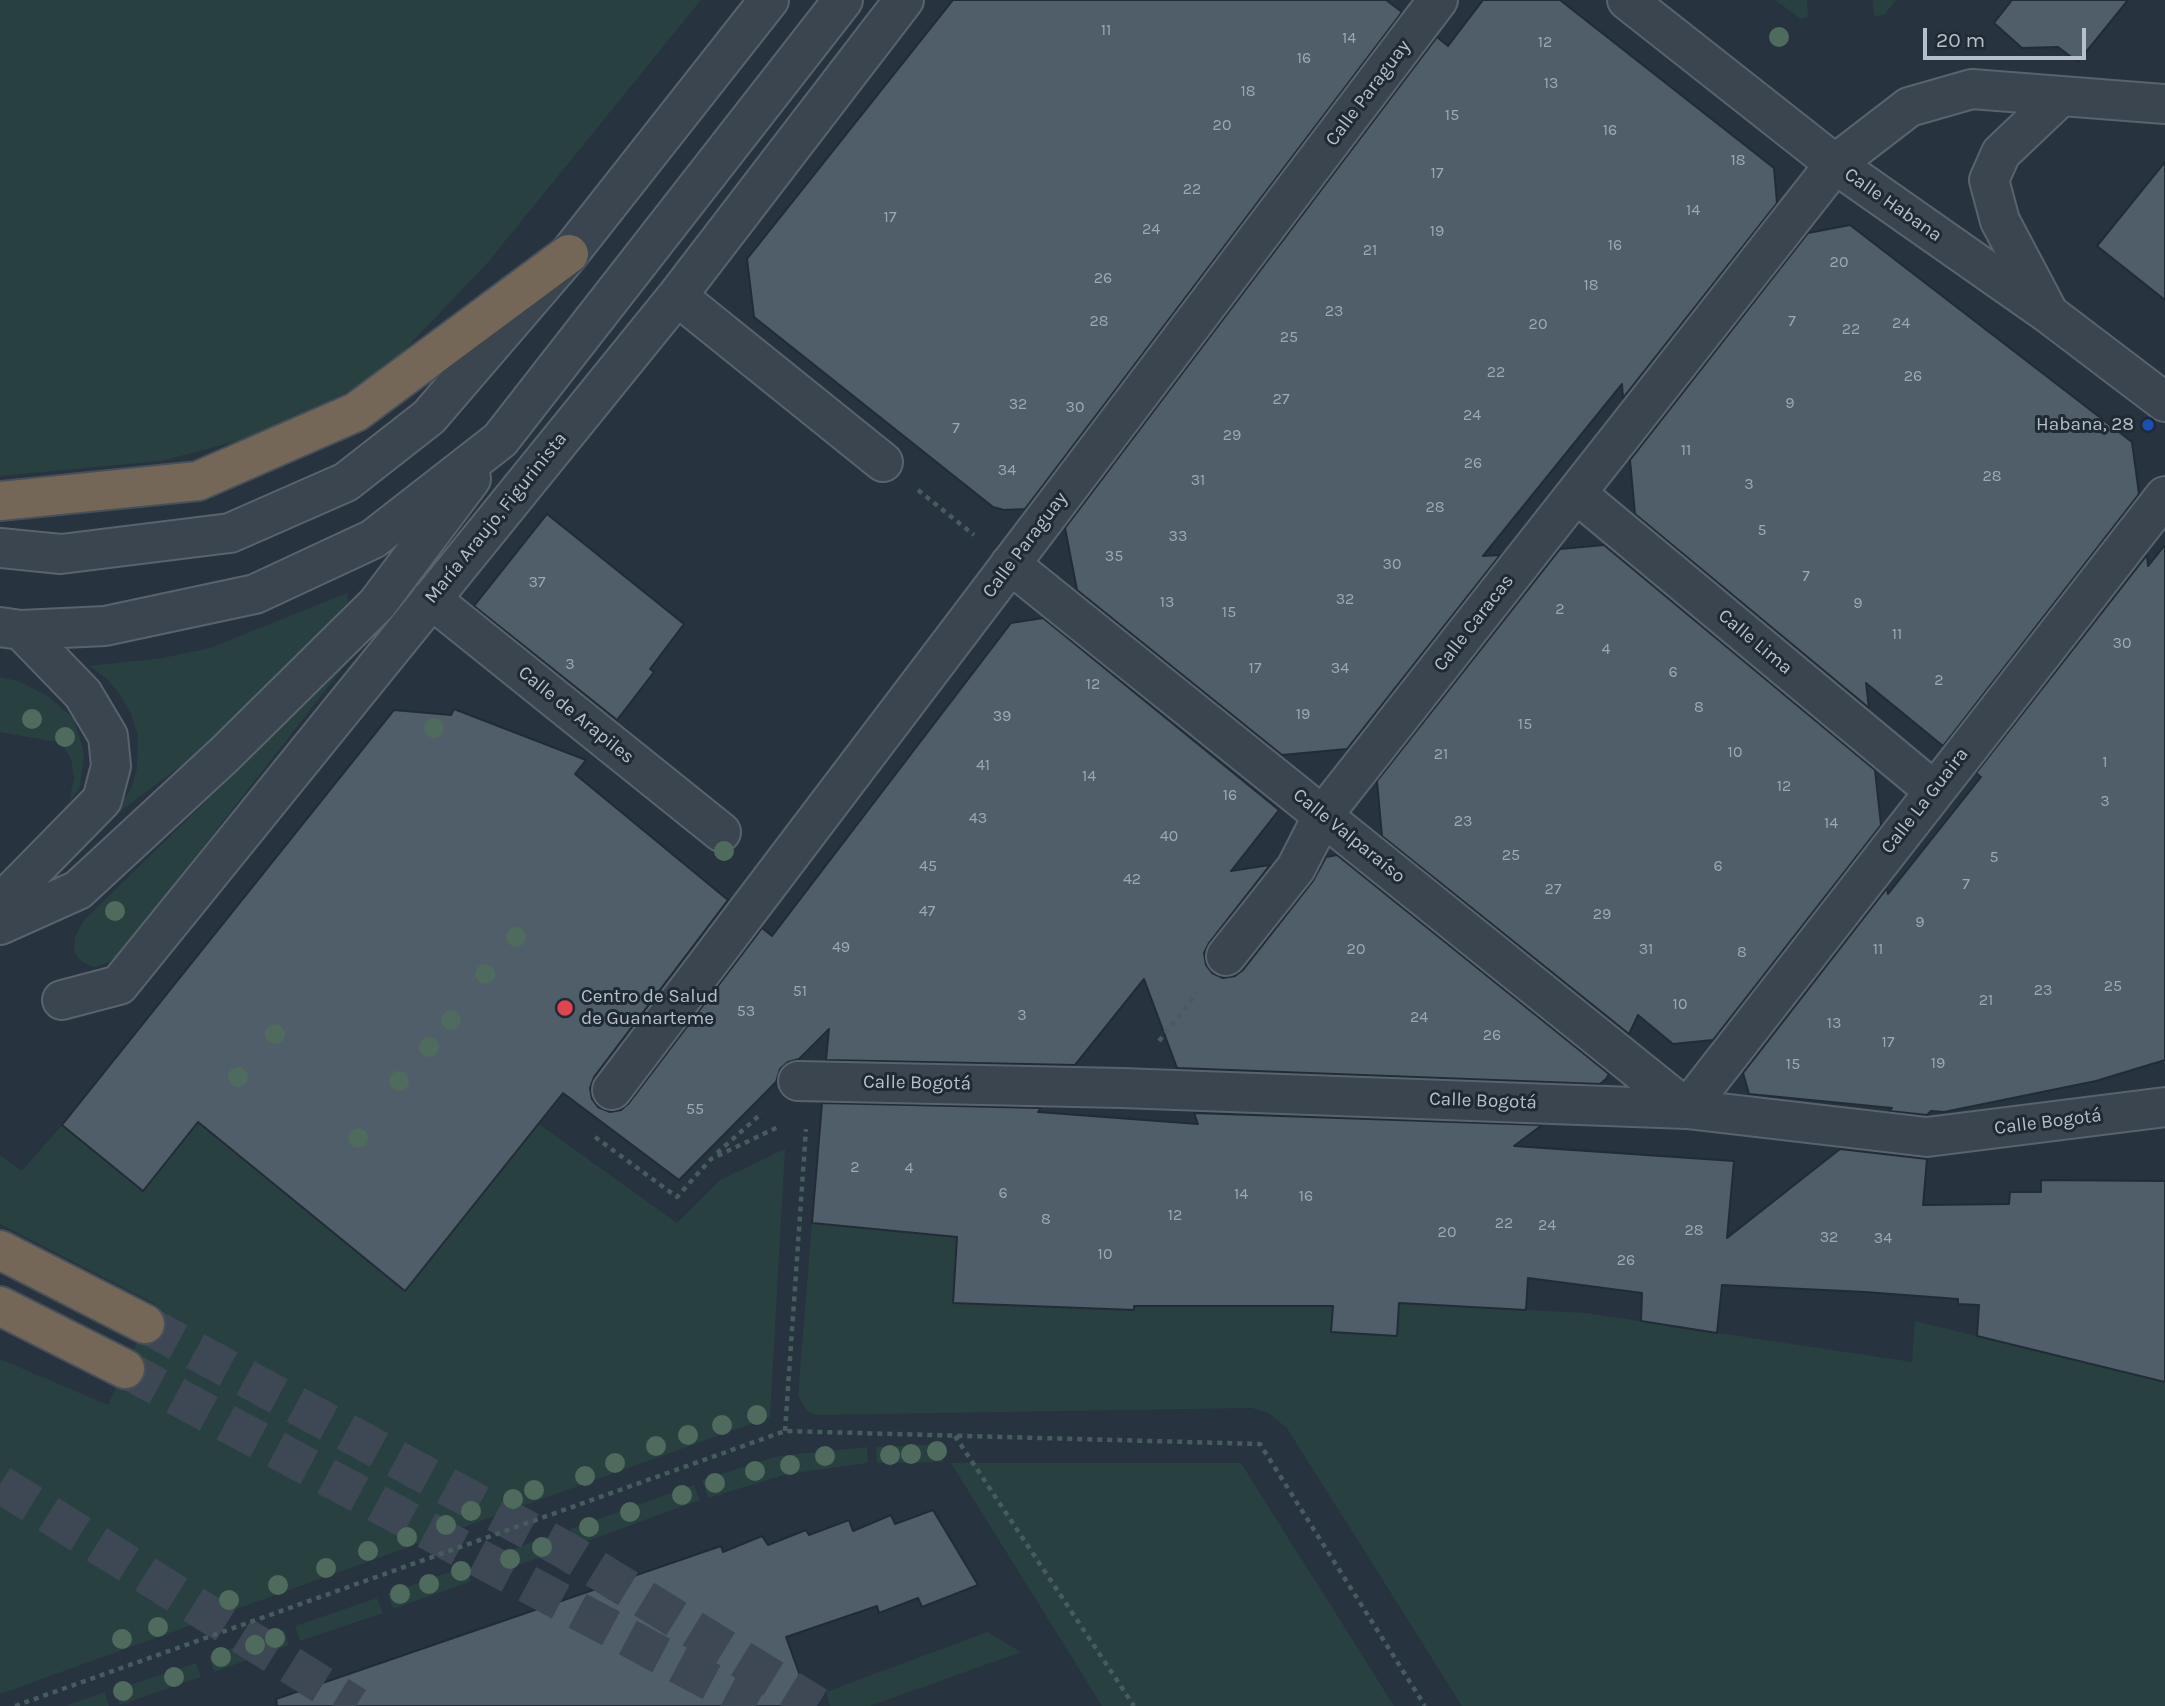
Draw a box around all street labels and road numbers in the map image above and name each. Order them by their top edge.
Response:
street label: Calle Paraguay [1321,35,1415,151]
street label: Calle Habana [1840,163,1946,247]
street label: María Araujo, Figurinista [420,428,572,608]
street label: Calle Paraguay [978,487,1072,603]
street label: Calle Caracas [1429,570,1519,676]
street label: Calle Lima [1713,604,1797,680]
street label: Calle de Arapiles [513,661,639,769]
street label: Calle La Guaira [1877,744,1973,858]
street label: Calle Valparaíso [1288,784,1410,888]
street label: Calle Bogotá [863,1071,971,1095]
street label: Calle Bogotá [1429,1088,1537,1114]
street label: Calle Bogotá [1993,1104,2103,1140]

